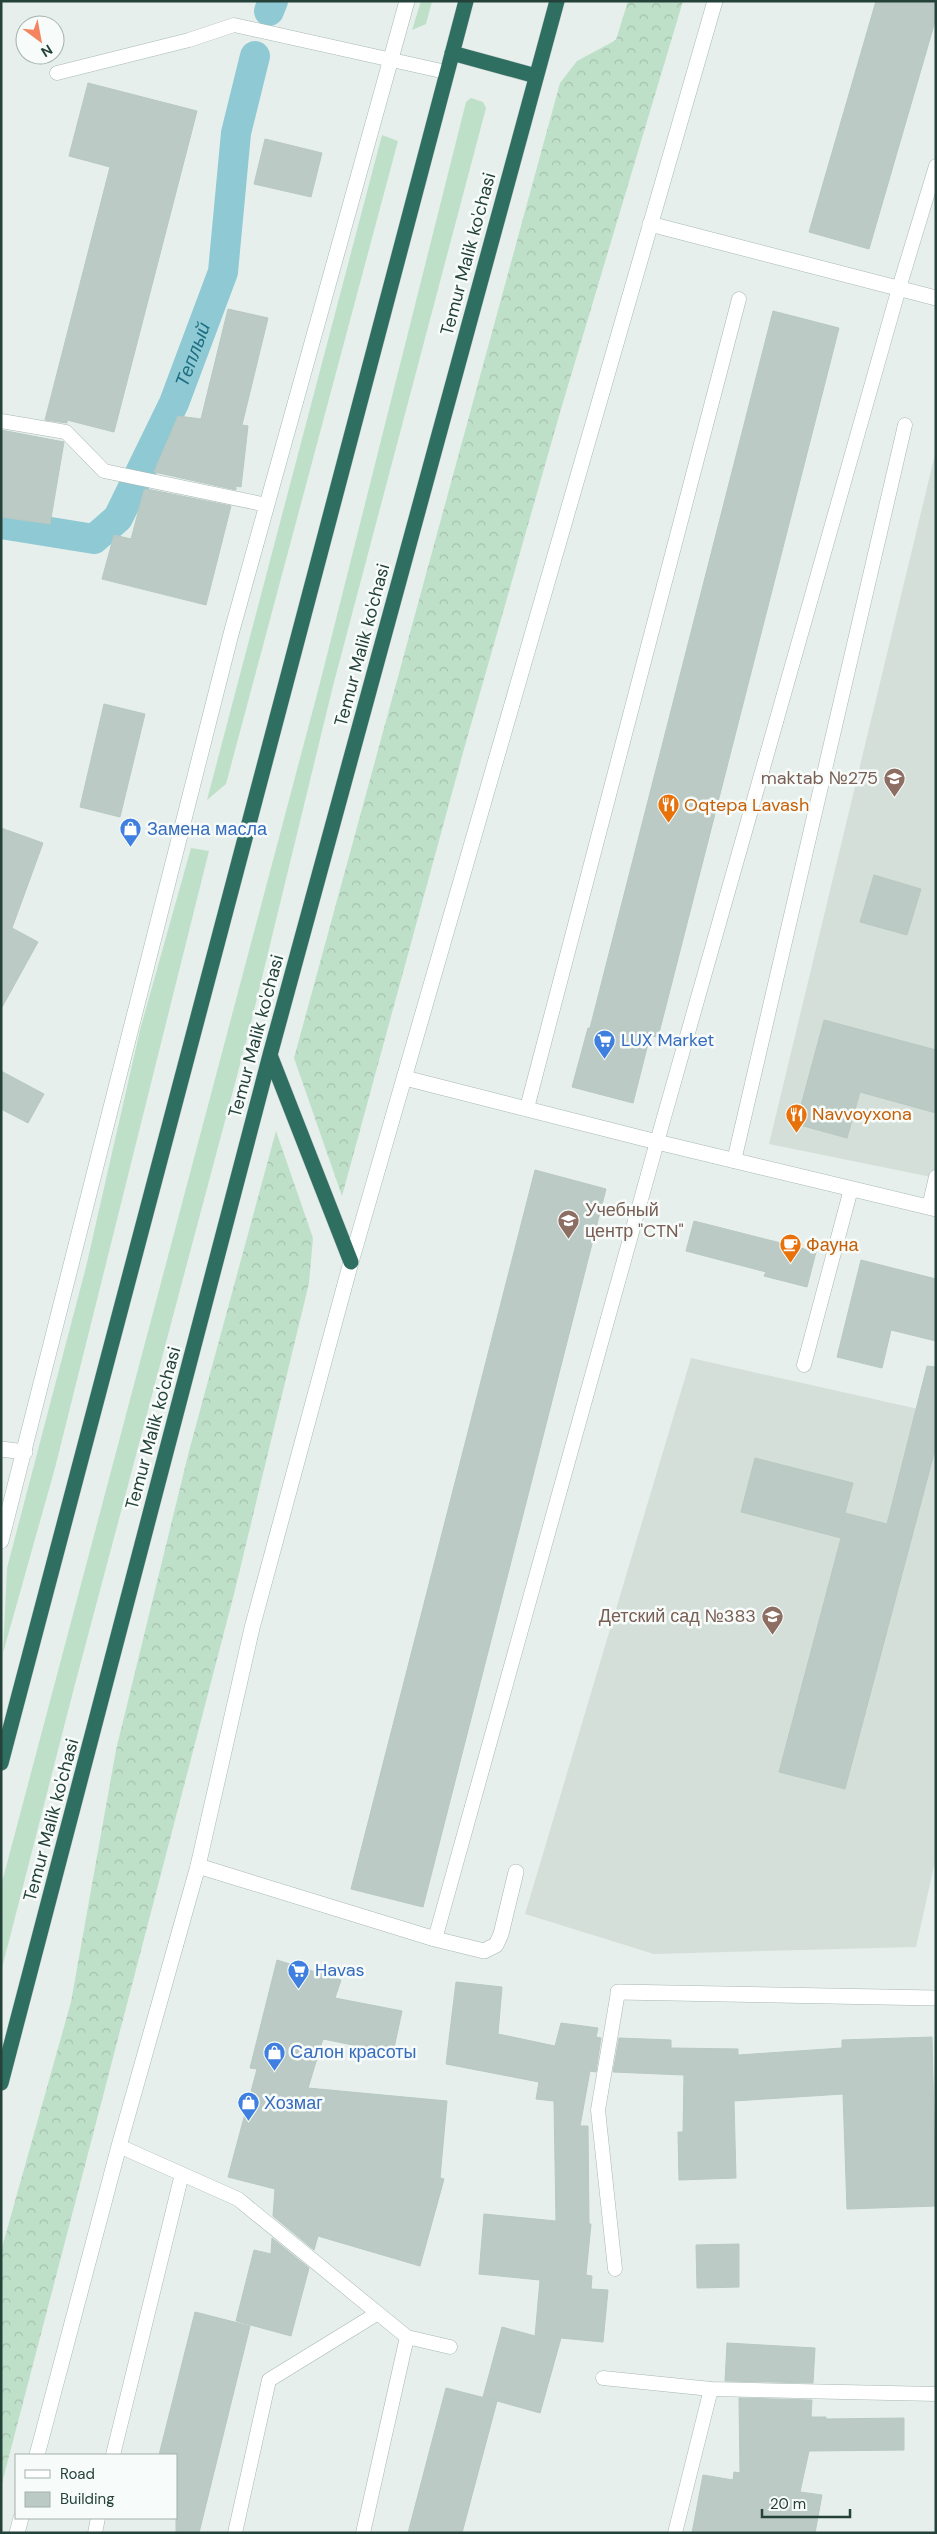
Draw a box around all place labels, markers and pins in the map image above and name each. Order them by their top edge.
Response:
place label: maktab №275 [761,766,878,790]
school or university icon: maktab №275 [882,766,906,797]
restaurant icon: Oqtepa Lavash [656,793,680,824]
place label: Oqtepa Lavash [684,793,809,817]
shop icon: Замена масла [119,817,143,848]
place label: Замена масла [147,817,268,841]
supermarket icon: LUX Market [593,1028,617,1059]
place label: LUX Market [621,1028,714,1052]
restaurant icon: Navvoyxona [784,1102,808,1133]
place label: Navvoyxona [812,1102,912,1126]
place label: Учебный центр "CTN" [585,1198,684,1243]
school or university icon: Учебный центр "CTN" [557,1208,581,1239]
cafe icon: Фауна [778,1233,802,1264]
place label: Фауна [806,1233,859,1257]
place label: Детский сад №383 [599,1604,756,1628]
school or university icon: Детский сад №383 [760,1604,784,1635]
supermarket icon: Havas [287,1958,311,1989]
place label: Havas [315,1958,365,1982]
shop icon: Салон красоты [262,2040,286,2071]
place label: Салон красоты [290,2040,417,2064]
shop icon: Хозмаг [236,2091,260,2122]
place label: Хозмаг [264,2091,323,2115]

